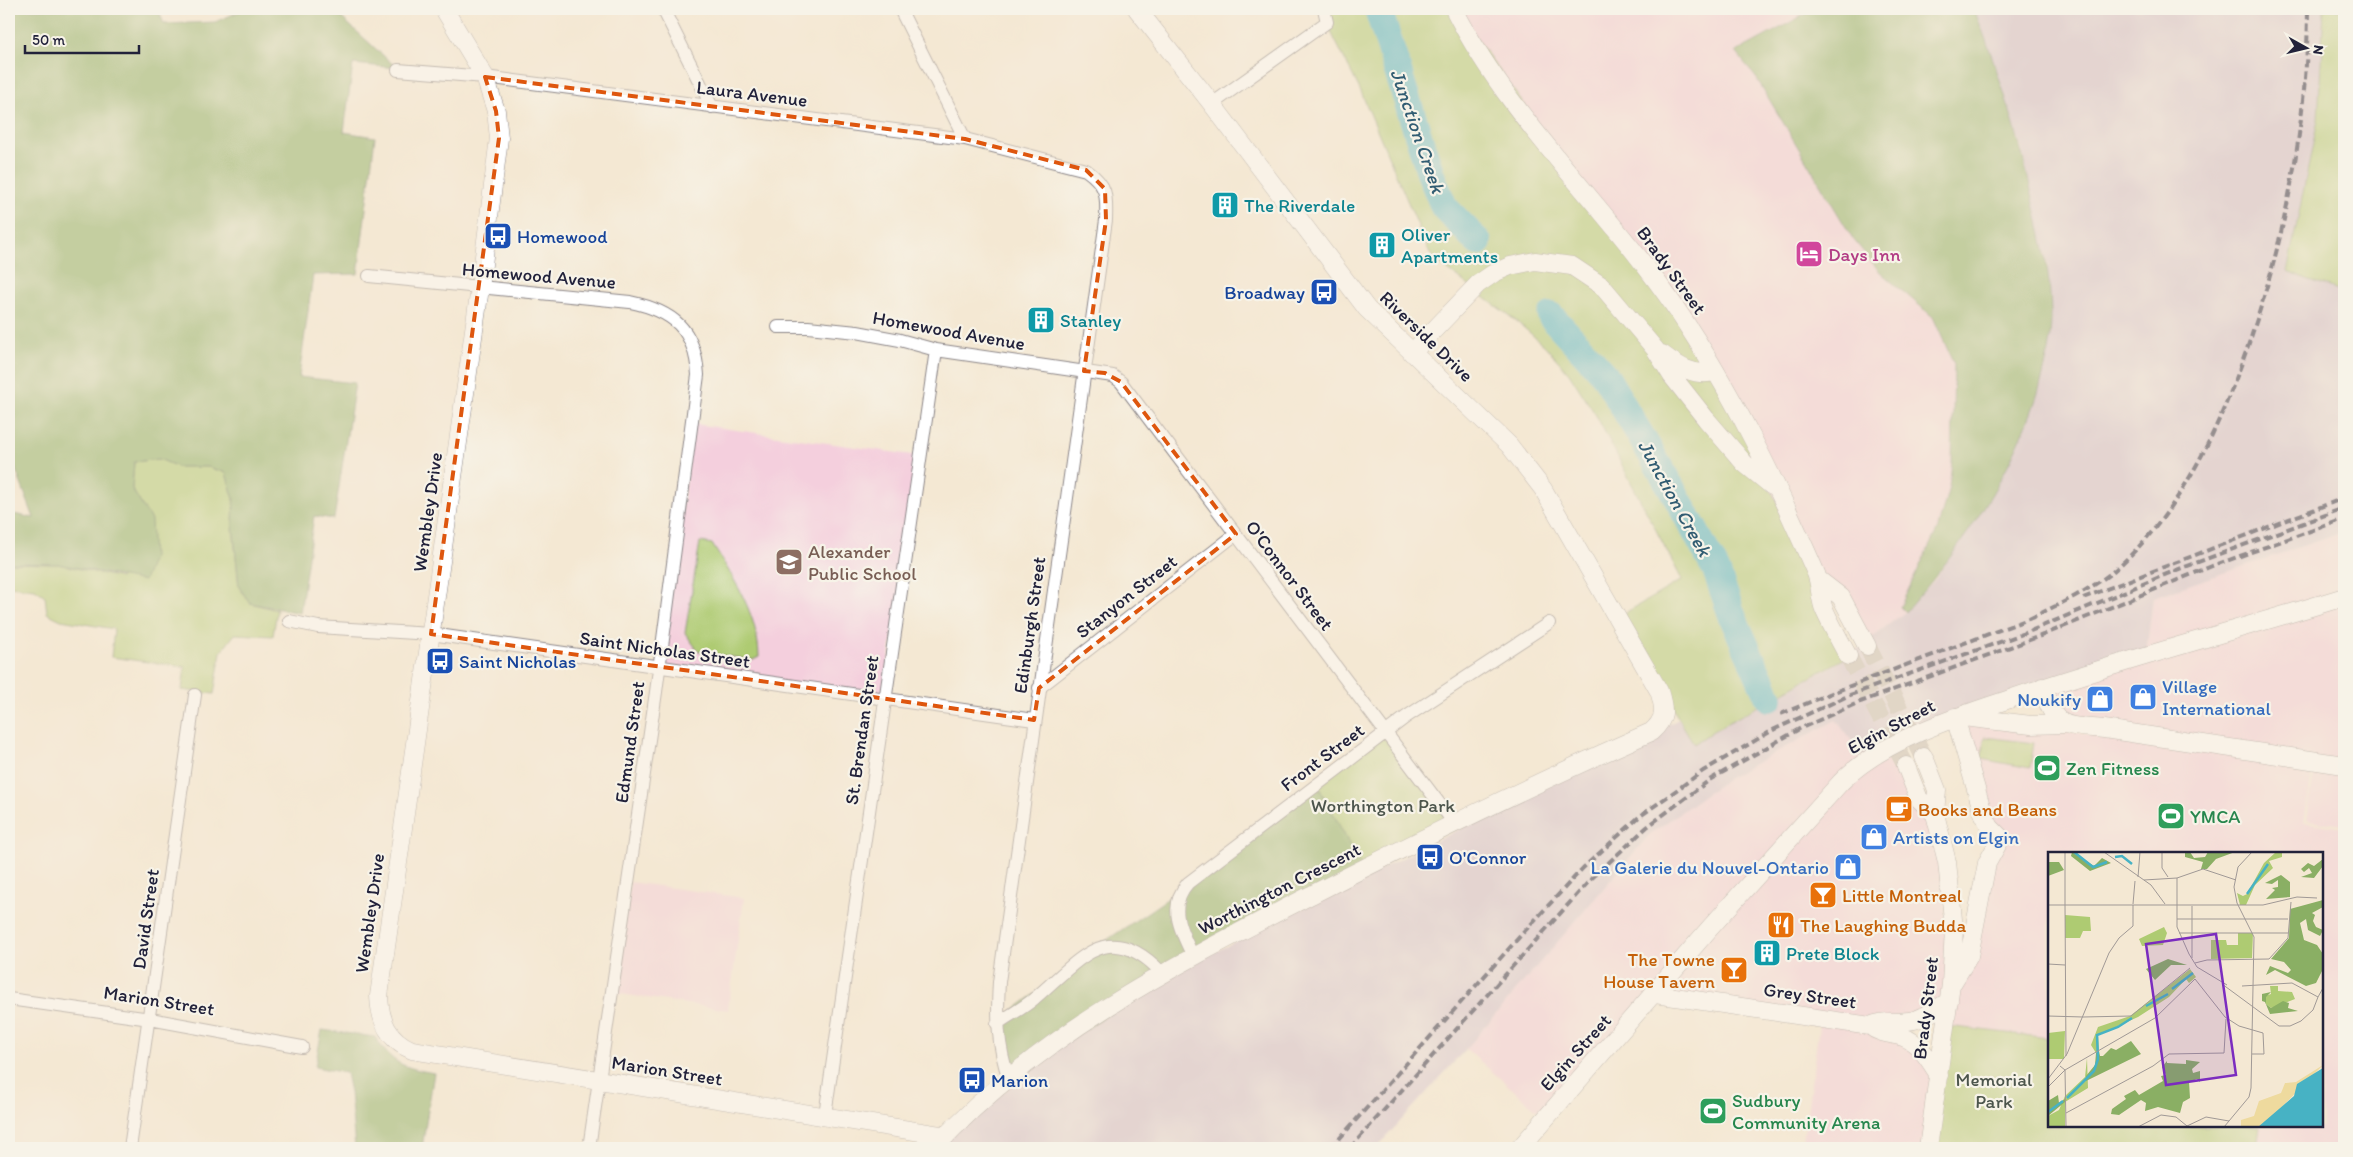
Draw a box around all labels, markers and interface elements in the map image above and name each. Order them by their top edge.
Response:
scale bar [25,22,139,54]
north arrow [2280,22,2330,72]
text: 50 m [32,31,65,49]
text: N [2309,44,2327,56]
water label: Junction Creek [1386,66,1451,198]
street label: Laura Avenue [695,75,809,112]
building icon: The Riverdale [1210,190,1240,220]
place label: The Riverdale [1244,194,1355,217]
bus stop icon: Homewood [483,221,513,251]
street label: Brady Street [1632,222,1711,319]
place label: Oliver Apartments [1401,223,1498,268]
place label: Homewood [517,225,608,248]
building icon: Oliver Apartments [1367,230,1397,260]
hotel icon: Days Inn [1794,239,1824,269]
place label: Days Inn [1828,243,1901,266]
street label: Homewood Avenue [461,257,617,294]
bus stop icon: Broadway [1309,277,1339,307]
place label: Broadway [1224,281,1305,304]
street label: Riverside Drive [1375,286,1478,387]
building icon: Stanley [1026,305,1056,335]
street label: Homewood Avenue [871,306,1027,355]
place label: Stanley [1060,309,1121,332]
water label: Junction Creek [1633,436,1718,562]
street label: Wembley Drive [408,451,447,573]
street label: O'Connor Street [1241,516,1338,635]
place label: Alexander Public School [808,540,917,585]
school or university icon: Alexander Public School [774,547,804,577]
street label: Stanyon Street [1071,550,1182,643]
street label: Edinburgh Street [1008,555,1050,695]
street label: Saint Nicholas Street [578,626,752,673]
bus stop icon: Saint Nicholas [425,646,455,676]
place label: Saint Nicholas [459,650,576,673]
street label: St. Brendan Street [840,654,883,806]
place label: Village International [2162,675,2271,720]
street label: Edmund Street [610,680,649,805]
shop icon: Village International [2128,682,2158,712]
shop icon: Noukify [2085,684,2115,714]
place label: Noukify [2017,688,2081,711]
street label: Elgin Street [1844,694,1939,759]
street label: Front Street [1276,719,1369,796]
sports icon: Zen Fitness [2032,753,2062,783]
place label: Zen Fitness [2066,757,2160,780]
park label: Worthington Park [1311,794,1455,817]
cafe icon: Books and Beans [1884,794,1914,824]
place label: Books and Beans [1918,798,2057,821]
sports icon: YMCA [2156,801,2186,831]
place label: YMCA [2190,805,2241,828]
shop icon: Artists on Elgin [1859,822,1889,852]
place label: Artists on Elgin [1893,826,2019,849]
street label: Worthington Crescent [1194,837,1364,939]
bus stop icon: O'Connor [1415,842,1445,872]
place label: O'Connor [1449,846,1527,869]
street label: Wembley Drive [350,852,389,974]
shop icon: La Galerie du Nouvel-Ontario [1833,852,1863,882]
inset map [2048,852,2323,1127]
place label: La Galerie du Nouvel-Ontario [1591,856,1829,879]
street label: David Street [127,867,164,971]
bar icon: Little Montreal [1808,880,1838,910]
place label: Little Montreal [1842,884,1963,907]
restaurant icon: The Laughing Budda [1766,910,1796,940]
place label: The Laughing Budda [1800,914,1966,937]
building icon: Prete Block [1752,938,1782,968]
place label: Prete Block [1786,942,1880,965]
place label: The Towne House Tavern [1603,948,1715,993]
bar icon: The Towne House Tavern [1719,955,1749,985]
street label: Brady Street [1908,955,1943,1061]
street label: Grey Street [1762,978,1858,1013]
street label: Marion Street [102,980,216,1021]
street label: Elgin Street [1535,1009,1616,1096]
street label: Marion Street [610,1050,724,1091]
bus stop icon: Marion [957,1065,987,1095]
park label: Memorial Park [1956,1068,2033,1113]
place label: Marion [991,1069,1048,1092]
place label: Sudbury Community Arena [1732,1089,1880,1134]
sports icon: Sudbury Community Arena [1698,1096,1728,1126]

